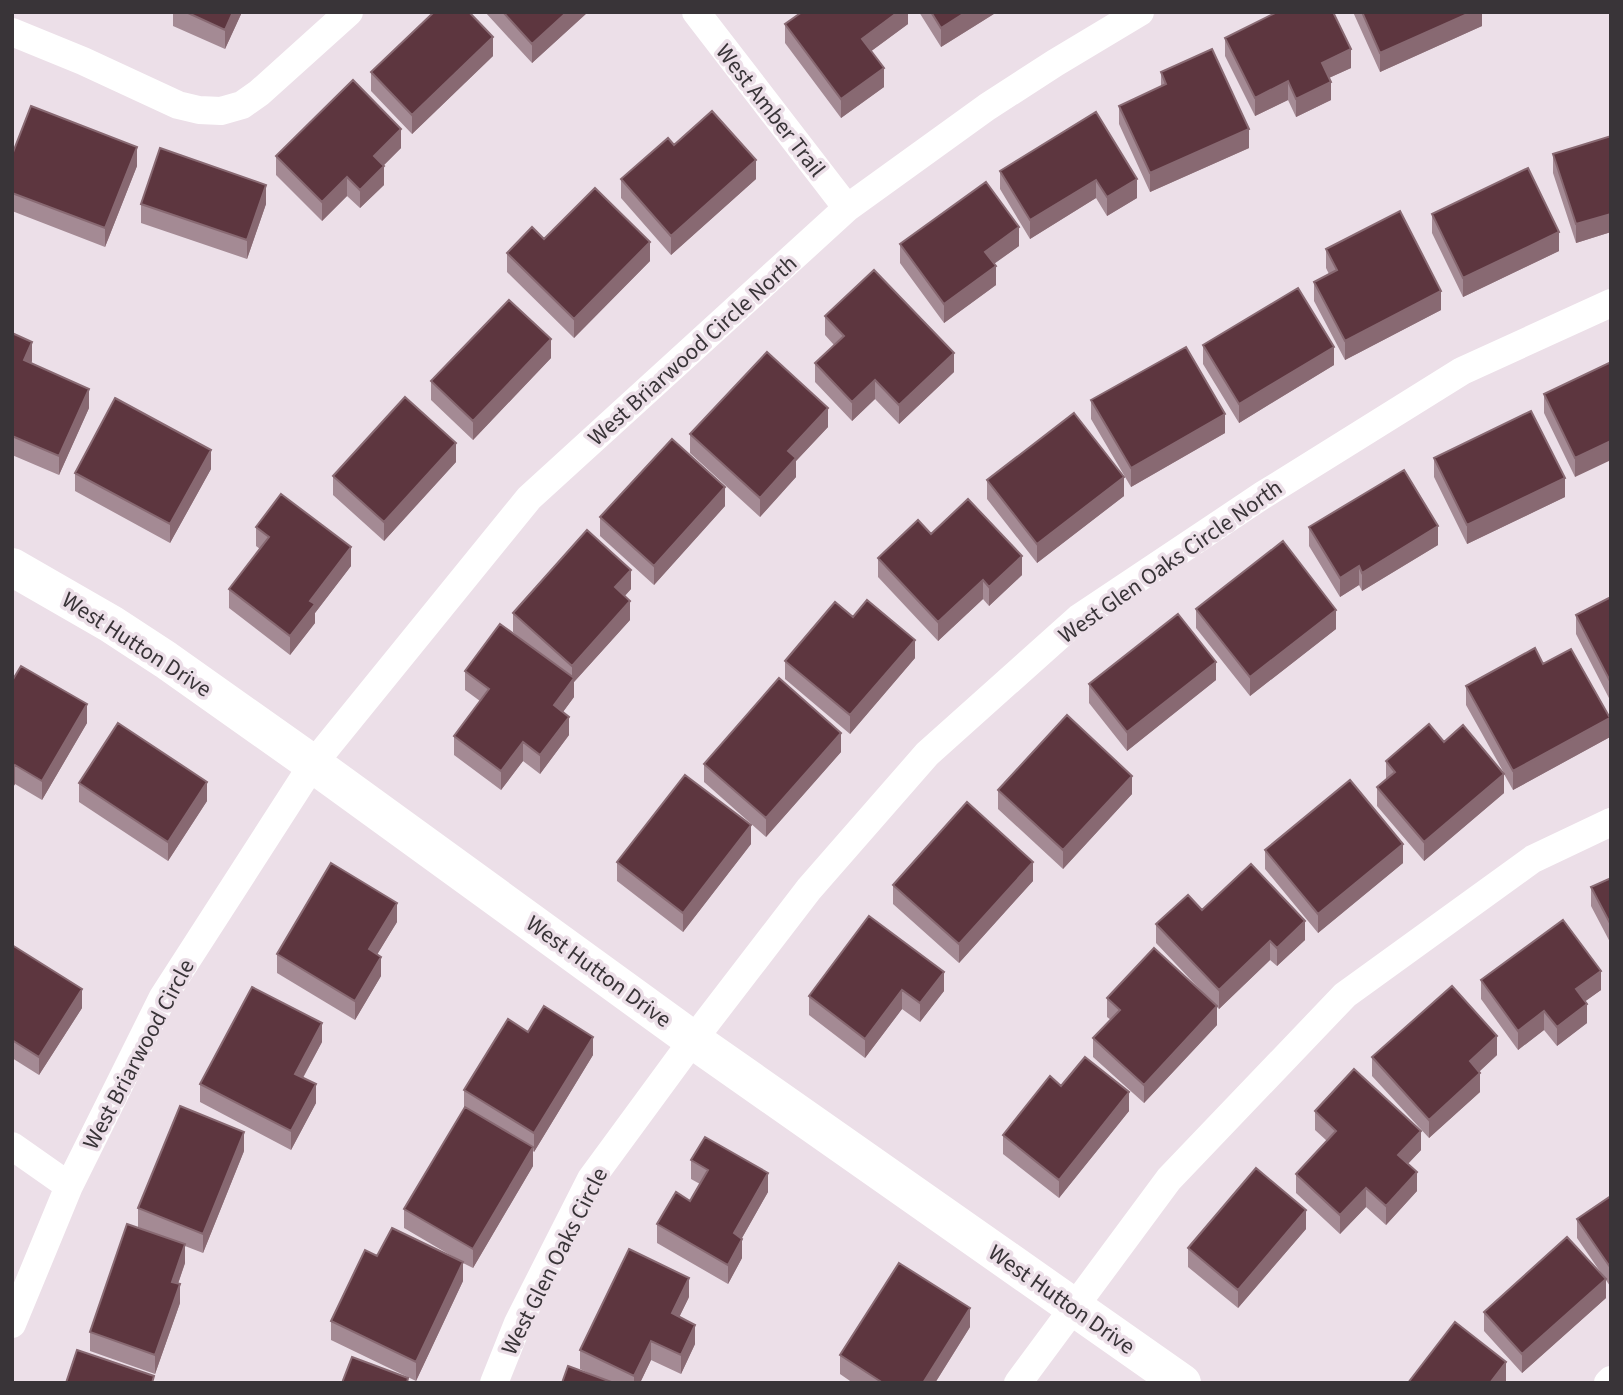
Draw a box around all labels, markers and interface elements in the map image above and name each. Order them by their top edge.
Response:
street label: West Amber Trail [708,37,833,184]
street label: West Briarwood Circle North [580,247,804,453]
street label: West Glen Oaks Circle North [1052,471,1289,651]
street label: West Hutton Drive [55,584,218,705]
street label: West Hutton Drive [519,907,678,1036]
street label: West Briarwood Circle [74,953,203,1155]
street label: West Glen Oaks Circle [493,1162,616,1361]
street label: West Hutton Drive [981,1236,1142,1362]

